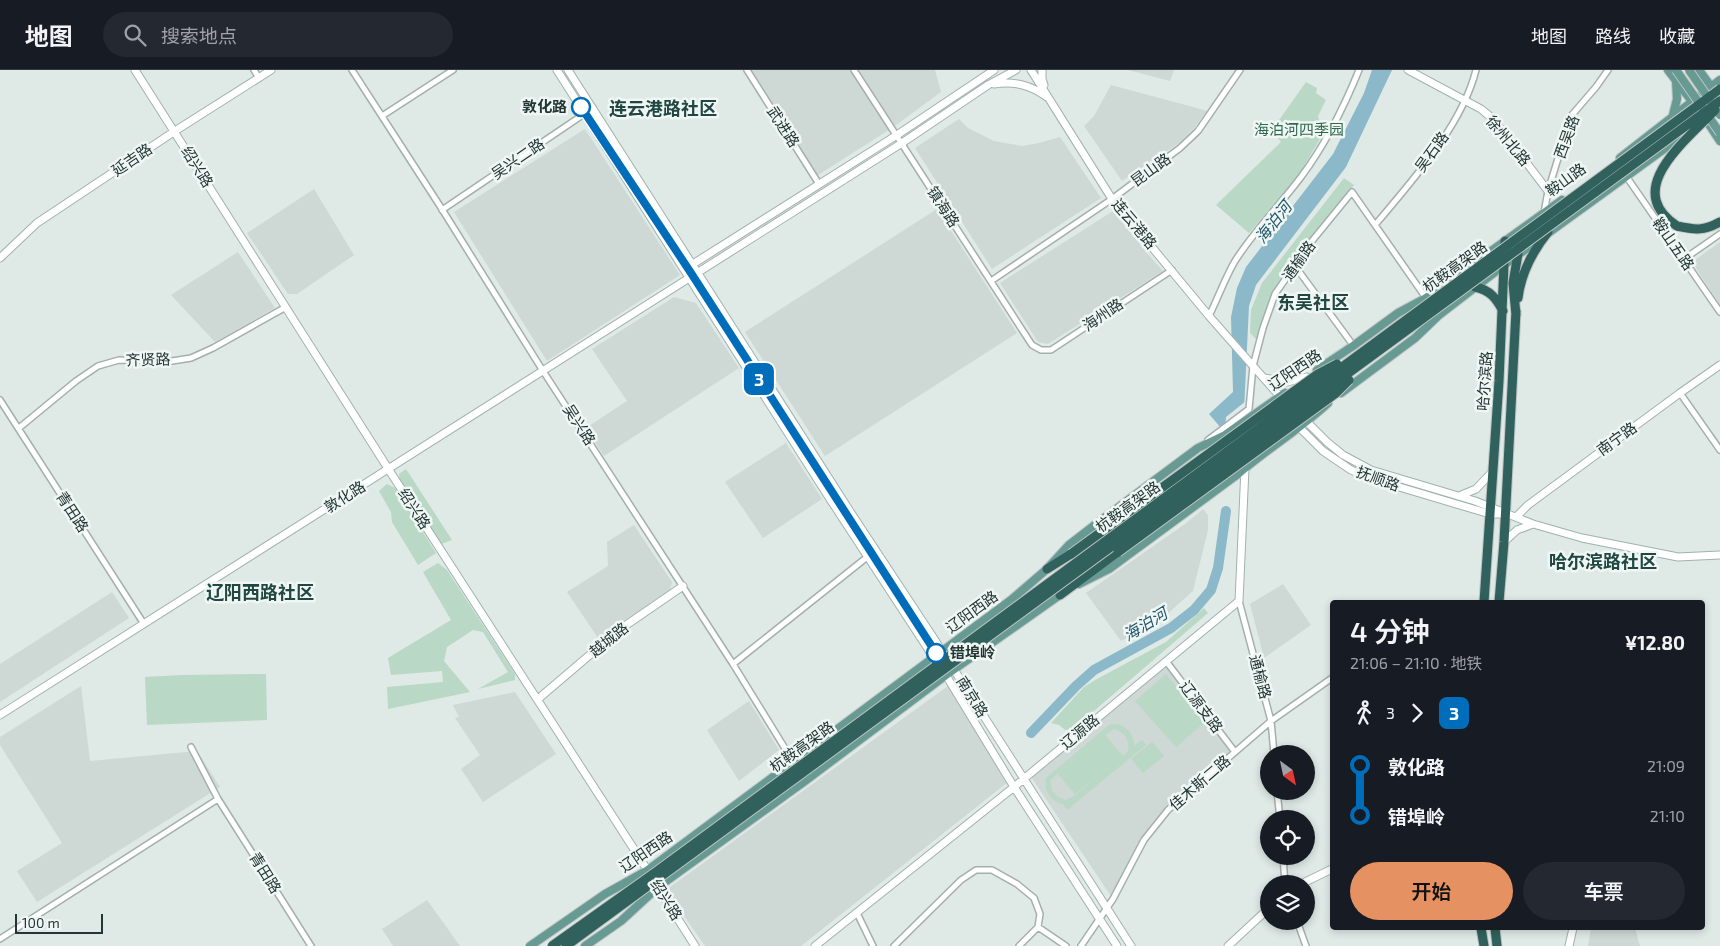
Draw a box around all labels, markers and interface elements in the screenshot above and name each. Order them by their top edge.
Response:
search box [103,12,453,57]
text: 地图 [25,21,73,50]
icon: search [121,21,149,49]
text: 搜索地点 [161,24,237,47]
text: 地图 [1531,25,1567,47]
text: 路线 [1595,25,1631,47]
text: 收藏 [1659,25,1695,47]
place label: 敦化路 [522,97,567,115]
marker: 敦化路 [571,97,591,117]
district label: 连云港路社区 [609,97,717,119]
street label: 武进路 [764,103,804,150]
street label: 徐州北路 [1483,112,1535,169]
street label: 西吴路 [1550,112,1582,161]
park label: 海泊河四季园 [1254,120,1344,138]
street label: 吴石路 [1411,128,1452,175]
street label: 吴兴二路 [488,134,547,182]
street label: 延吉路 [108,139,155,179]
street label: 绍兴路 [178,143,217,190]
street label: 昆山路 [1127,149,1174,190]
street label: 鞍山路 [1542,159,1589,200]
street label: 镇海路 [924,183,964,230]
street label: 连云港路 [1109,195,1161,252]
water label: 海泊河 [1250,195,1297,246]
street label: 鞍山五路 [1649,214,1698,273]
street label: 通榆路 [1278,237,1318,284]
street label: 杭鞍高架路 [1419,237,1490,296]
district label: 东吴社区 [1277,291,1349,313]
street label: 海州路 [1079,294,1126,334]
street label: 辽阳西路 [1265,345,1324,393]
street label: 齐贤路 [125,350,171,368]
street label: 哈尔滨路 [1473,350,1495,411]
line badge: 3 [743,363,775,395]
text: 3 [754,368,764,390]
street label: 吴兴路 [560,401,600,448]
street label: 南宁路 [1593,418,1640,459]
street label: 抚顺路 [1354,462,1403,494]
street label: 敦化路 [321,477,368,516]
street label: 杭鞍高架路 [1092,477,1163,536]
street label: 绍兴路 [395,485,435,532]
street label: 青田路 [53,488,93,535]
district label: 哈尔滨路社区 [1549,550,1657,572]
district label: 辽阳西路社区 [206,581,314,603]
street label: 辽阳西路 [942,586,1001,636]
water label: 海泊河 [1119,602,1173,644]
text: 4 分钟 [1350,614,1430,648]
street label: 越城路 [585,618,632,660]
text: ¥12.80 [1625,631,1685,654]
marker: 错埠岭 [926,643,946,663]
place label: 错埠岭 [950,643,995,661]
street label: 通榆路 [1246,653,1275,701]
text: 21:06 – 21:10 · 地铁 [1350,653,1483,672]
street label: 南京路 [953,673,992,720]
street label: 辽源支路 [1177,677,1227,736]
icon: walk [1350,699,1378,727]
icon: forward [1403,699,1431,727]
text: 3 [1449,702,1459,724]
text: 3 [1386,703,1395,722]
street label: 辽源路 [1056,710,1102,753]
street label: 杭鞍高架路 [766,717,837,776]
north arrow [1260,745,1315,800]
map controls [1260,745,1315,930]
street label: 佳木斯二路 [1165,751,1234,814]
text: 敦化路 [1388,755,1445,778]
text: 21:09 [1647,756,1685,775]
text: 错埠岭 [1388,805,1445,828]
text: 21:10 [1650,806,1685,825]
button: locate [1260,810,1315,865]
street label: 辽阳西路 [616,827,675,875]
street label: 青田路 [246,849,285,896]
button: 开始 [1350,862,1513,920]
button: 车票 [1523,862,1685,920]
button: layers [1260,875,1315,930]
street label: 绍兴路 [647,876,686,923]
scale bar [15,911,102,934]
text: 100 m [22,914,60,931]

